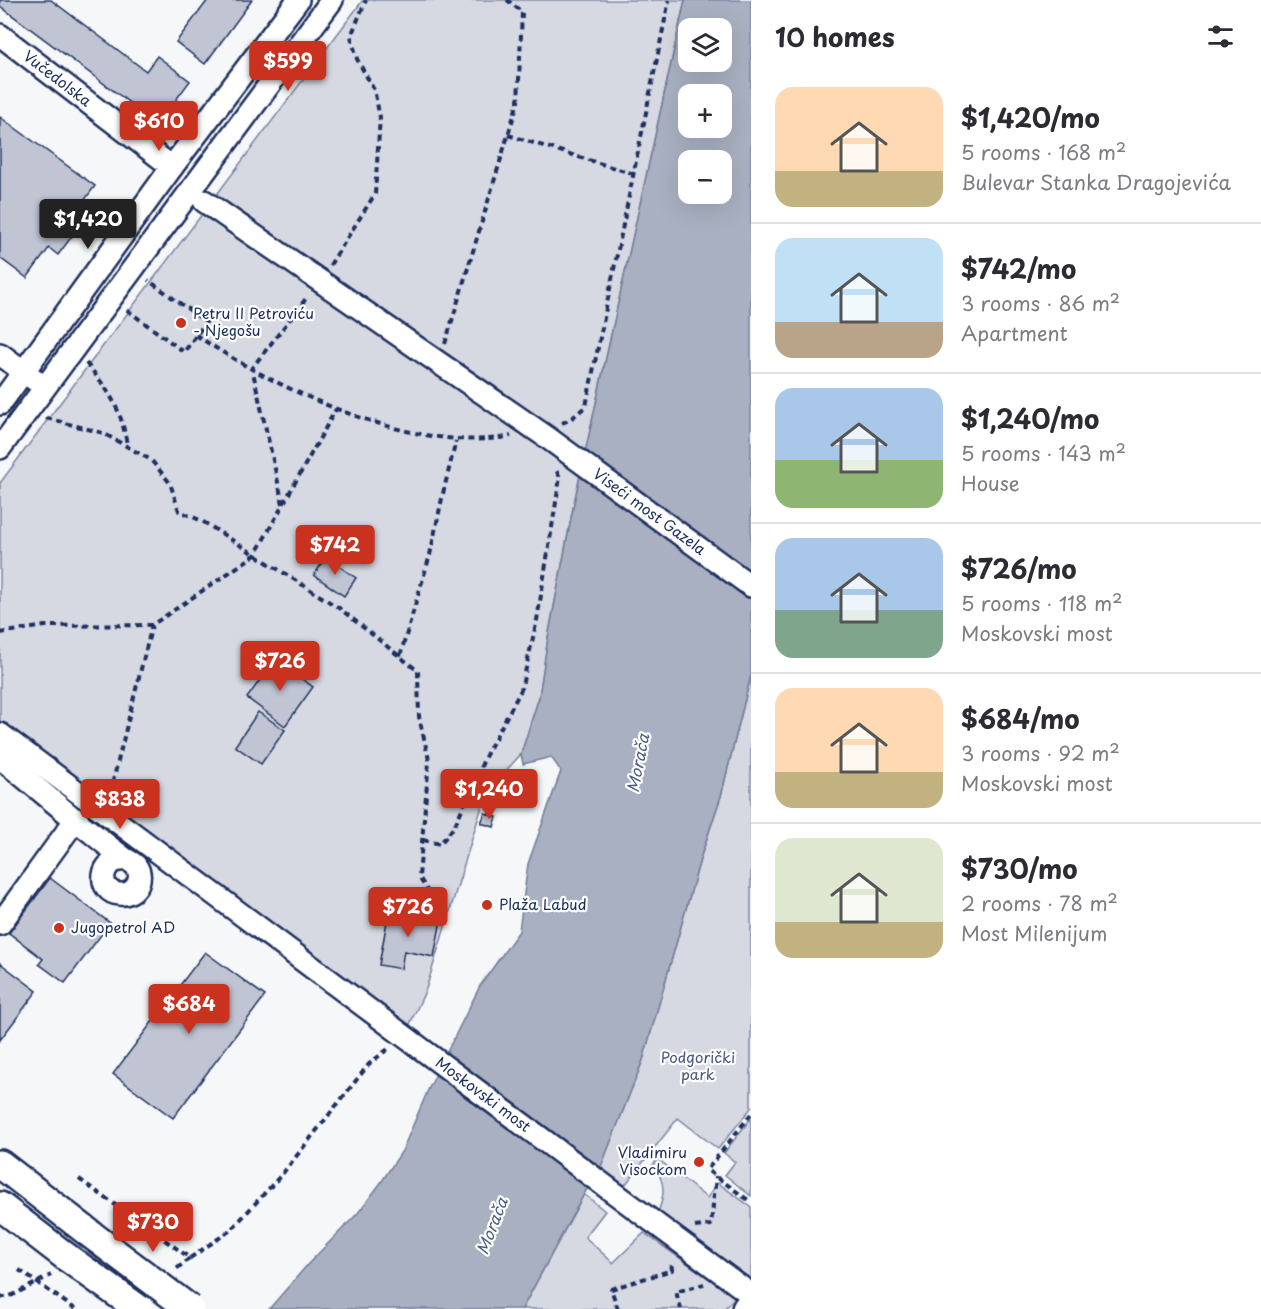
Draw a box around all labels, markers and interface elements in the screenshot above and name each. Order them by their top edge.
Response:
text: 10 homes [775,17,895,56]
map controls [678,18,732,204]
button: layers [678,18,732,72]
icon: filters [1204,20,1237,53]
pin: $599 [252,41,324,92]
street label: Vučedolska [19,44,98,112]
text: $599 [263,45,313,75]
button: + [678,84,732,138]
text: $1,420/mo [961,98,1100,137]
pin: $610 [123,101,195,152]
text: $610 [134,105,184,135]
icon: home [823,111,895,183]
text: 5 rooms · 168 m² [961,137,1126,167]
button: − [678,150,732,204]
text: Bulevar Stanka Dragojevića [961,167,1231,197]
pin: $1,420 [39,199,137,250]
text: $1,420 [53,203,123,233]
text: $742/mo [961,249,1076,288]
icon: home [823,262,895,334]
text: 3 rooms · 86 m² [961,288,1120,318]
place label: Petru II Petroviću - Njegošu [193,301,314,341]
marker: Petru II Petroviću - Njegošu [174,316,188,330]
text: Apartment [961,318,1068,348]
text: $1,240/mo [961,399,1099,438]
icon: home [823,412,895,484]
text: 5 rooms · 143 m² [961,438,1126,468]
street label: Viseći most Gazela [589,462,711,560]
text: House [961,468,1020,498]
pin: $742 [299,525,371,576]
text: $742 [310,529,360,559]
text: $726/mo [961,549,1077,588]
icon: home [823,562,895,634]
text: 5 rooms · 118 m² [961,588,1123,618]
text: Moskovski most [961,618,1113,648]
pin: $726 [244,641,316,692]
text: $726 [254,645,306,675]
text: $684/mo [961,699,1080,738]
icon: home [823,712,895,784]
water label: Morača [620,731,655,794]
text: 3 rooms · 92 m² [961,738,1120,768]
text: Moskovski most [961,768,1113,798]
pin: $1,240 [440,769,538,820]
text: $1,240 [455,773,523,803]
pin: $838 [84,779,156,830]
text: $838 [95,783,145,813]
text: $730/mo [961,849,1078,888]
icon: home [823,862,895,934]
pin: $726 [372,887,444,938]
text: 2 rooms · 78 m² [961,888,1118,918]
text: $726 [382,891,434,921]
place label: Plaža Labud [499,892,587,915]
marker: Plaža Labud [480,898,494,912]
place label: Jugopetrol AD [71,915,175,938]
text: Most Milenijum [961,918,1108,948]
marker: Jugopetrol AD [52,921,66,935]
pin: $684 [153,984,225,1035]
text: $684 [162,988,216,1018]
park label: Podgorički park [661,1045,735,1085]
street label: Moskovski most [431,1050,536,1137]
place label: Vladimiru Visockom [618,1140,687,1180]
marker: Vladimiru Visockom [692,1155,706,1169]
water label: Morača [469,1193,513,1258]
pin: $730 [117,1202,189,1253]
text: $730 [127,1206,179,1236]

